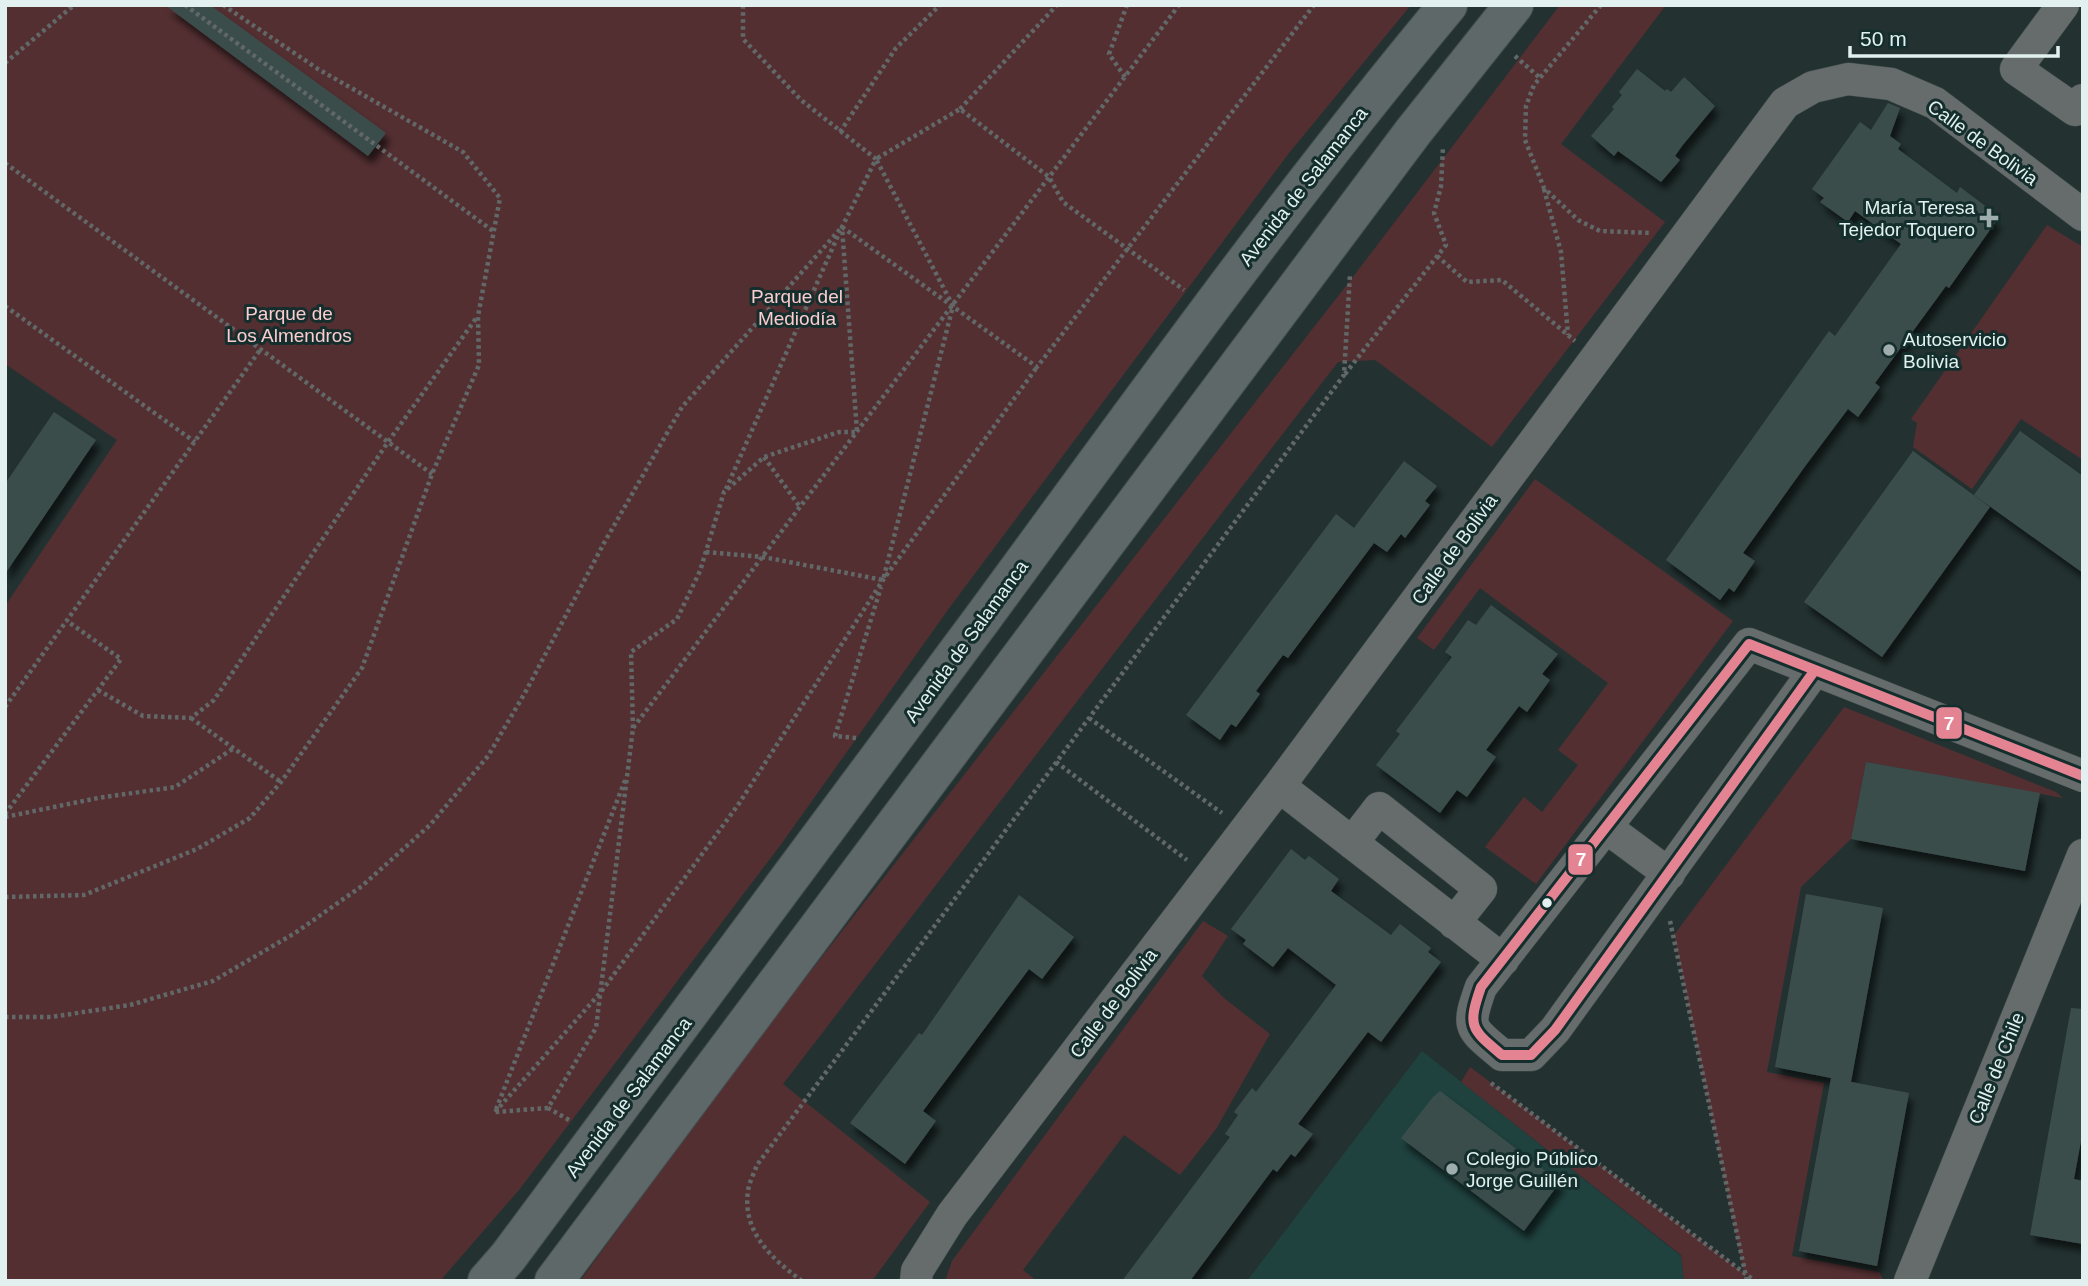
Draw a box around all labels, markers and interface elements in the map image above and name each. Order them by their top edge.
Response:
scale bar [1850,14,2058,58]
text: 50 m [1860,27,1907,50]
street label: Calle de Bolivia [1924,95,2042,190]
street label: Avenida de Salamanca [1235,103,1372,270]
place label: María Teresa Tejedor Toquero [1839,197,1975,240]
marker: María Teresa Tejedor Toquero [1981,210,1997,226]
park label: Parque del Mediodía [751,286,843,329]
park label: Parque de Los Almendros [226,303,352,346]
place label: Autoservicio Bolivia [1903,329,2007,372]
marker: Autoservicio Bolivia [1881,342,1897,358]
street label: Calle de Bolivia [1407,490,1502,608]
street label: Avenida de Salamanca [901,556,1032,726]
line badge: 7 [1935,706,1963,740]
text: 7 [1944,713,1954,734]
line badge: 7 [1567,843,1594,876]
text: 7 [1576,849,1586,870]
unlabelled marker [1540,896,1554,910]
street label: Calle de Bolivia [1066,944,1161,1062]
street label: Calle de Chile [1965,1009,2028,1127]
street label: Avenida de Salamanca [561,1013,696,1182]
place label: Colegio Público Jorge Guillén [1466,1148,1598,1191]
marker: Colegio Público Jorge Guillén [1444,1161,1460,1177]

